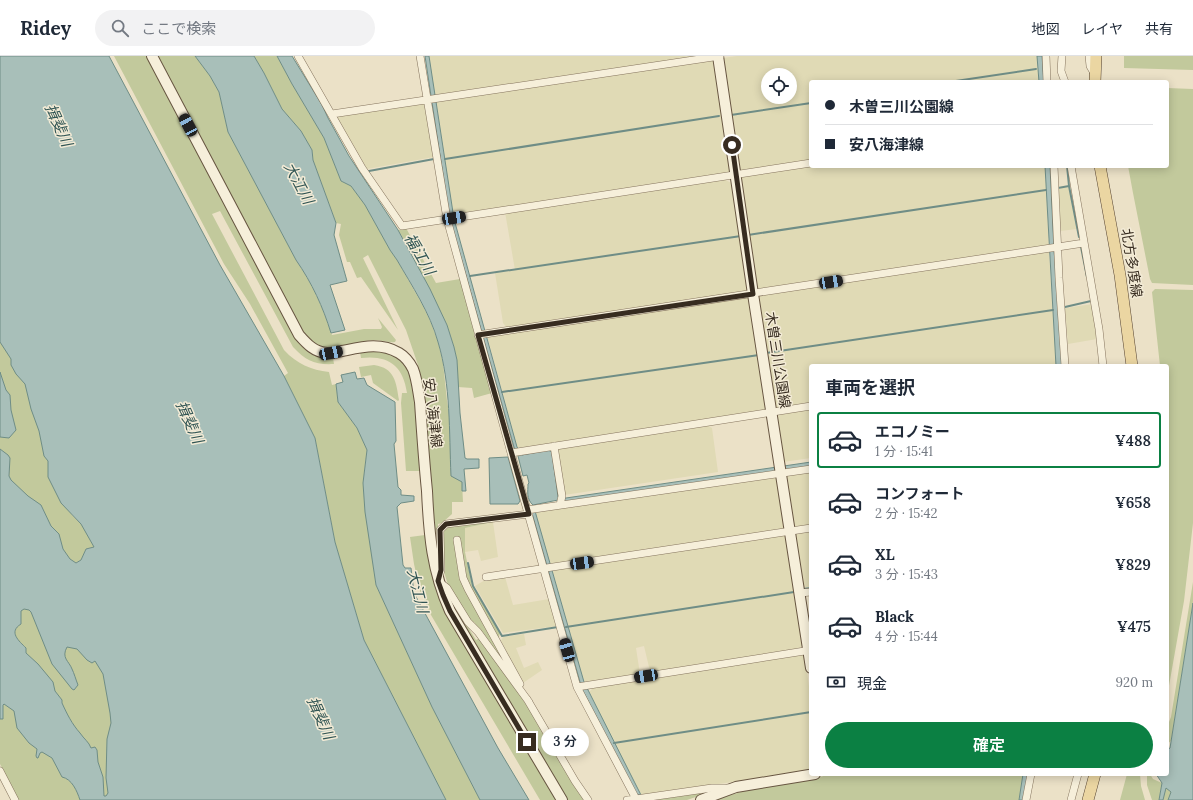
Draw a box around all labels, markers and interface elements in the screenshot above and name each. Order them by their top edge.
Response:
search box [95,10,375,46]
text: Ridey [20,16,71,40]
icon: search [109,17,131,39]
text: ここで検索 [141,19,216,38]
text: 地図 [1031,20,1059,38]
text: レイヤ [1081,20,1123,38]
text: 共有 [1145,20,1173,38]
map controls [761,68,797,104]
button: locate [761,68,797,104]
text: 木曽三川公園線 [849,97,954,116]
water label: 揖斐川 [41,101,78,151]
car [177,112,199,138]
text: 安八海津線 [849,135,924,154]
route start [723,136,741,154]
water label: 大江川 [280,159,319,209]
car [441,210,467,226]
street label: 北方多度線 [1118,227,1146,299]
water label: 福江川 [401,230,440,280]
car [818,274,844,290]
street label: 木曽三川公園線 [761,310,795,410]
car [318,345,344,361]
text: 車両を選択 [825,376,915,399]
street label: 安八海津線 [420,377,446,449]
water label: 揖斐川 [172,398,209,448]
icon: car [827,422,863,458]
text: エコノミー [875,422,950,441]
text: ¥488 [1115,431,1151,450]
text: 1 分 · 15:41 [875,443,933,460]
icon: car [827,484,863,520]
text: コンフォート [875,484,965,503]
text: ¥658 [1115,493,1151,512]
text: 2 分 · 15:42 [875,505,938,522]
text: XL [875,545,895,564]
icon: car [827,546,863,582]
car [569,555,595,571]
text: ¥829 [1115,555,1151,574]
text: 3 分 · 15:43 [875,566,938,583]
water label: 大江川 [403,567,433,617]
text: Black [875,607,914,626]
icon: car [827,608,863,644]
text: ¥475 [1117,617,1151,636]
text: 4 分 · 15:44 [875,628,938,645]
car [558,637,576,663]
car [633,668,659,684]
icon: cash [825,671,847,693]
text: 現金 [857,674,887,693]
text: 920 m [1115,674,1153,691]
water label: 揖斐川 [303,694,340,744]
button: 確定 [825,722,1153,768]
callout: 3 分 [541,728,589,756]
route end [518,733,536,751]
text: 3 分 [553,733,577,750]

